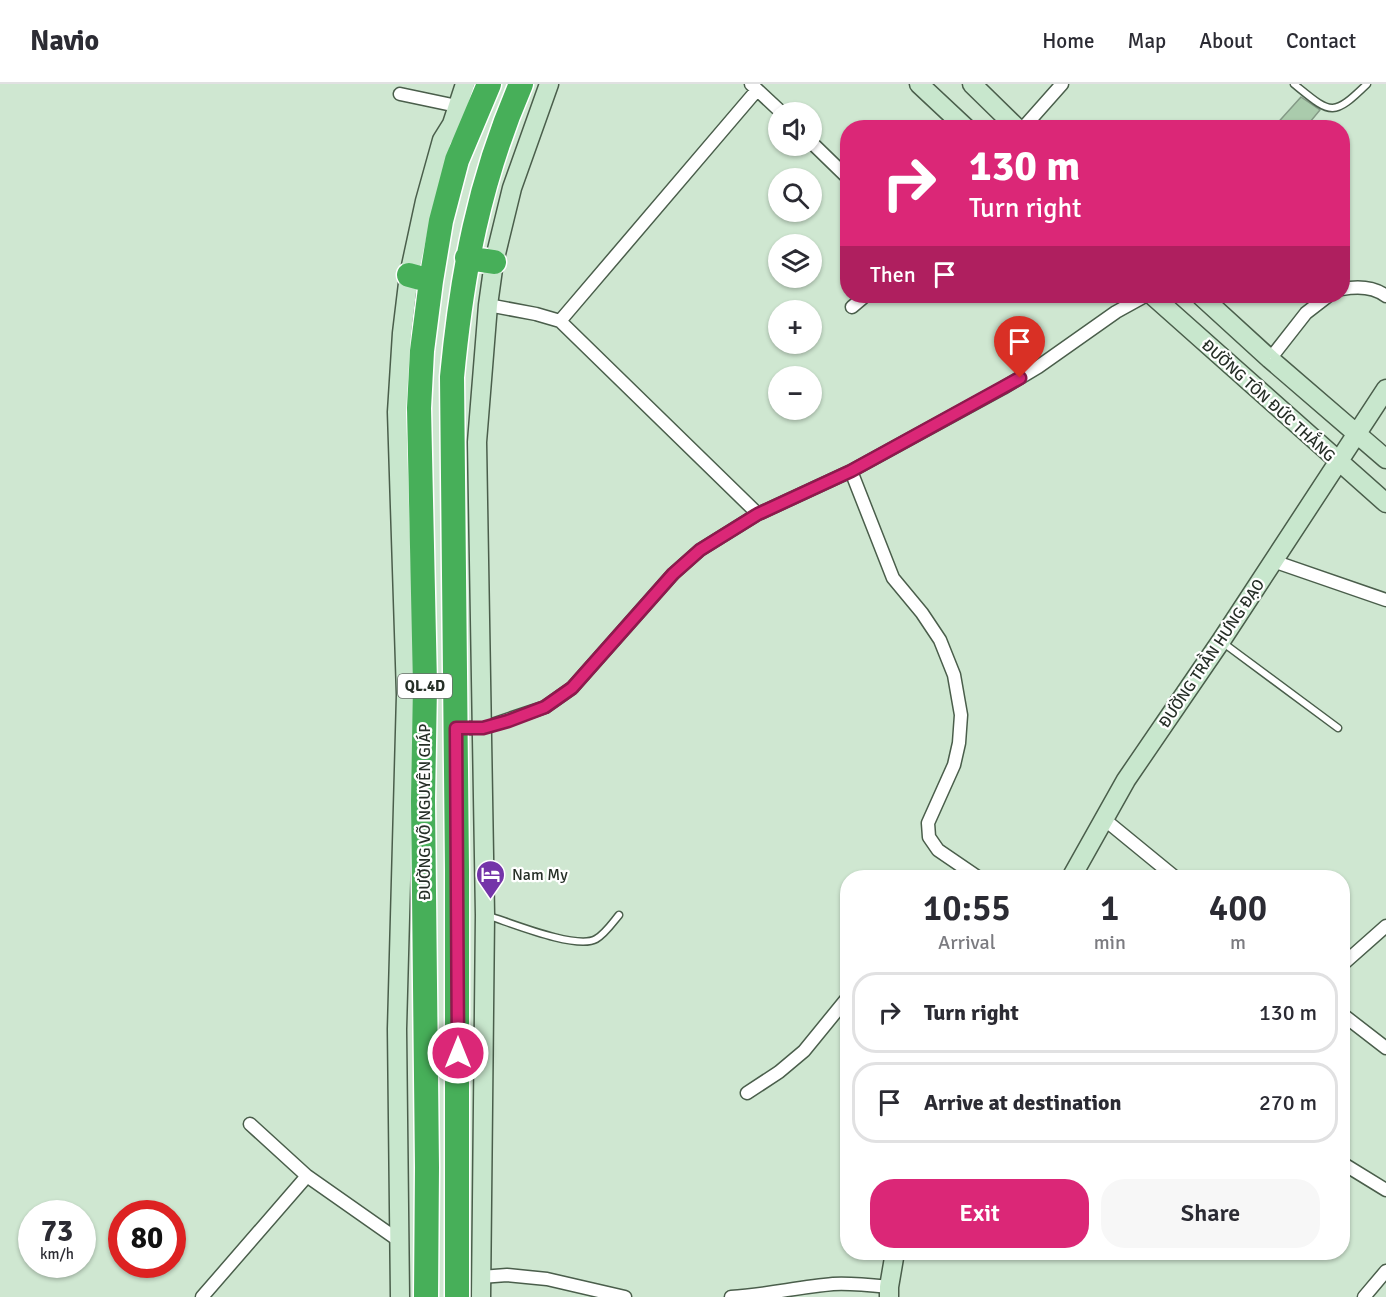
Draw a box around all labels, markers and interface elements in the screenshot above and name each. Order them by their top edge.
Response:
text: Navio [30,24,99,58]
text: Home [1042,28,1095,54]
text: Map [1128,28,1166,54]
text: About [1199,28,1253,54]
text: Contact [1286,28,1356,54]
map controls [768,102,822,420]
button: sound [768,102,822,156]
text: 130 m [969,141,1080,192]
icon: right [870,144,948,222]
button: search [768,168,822,222]
text: Turn right [969,192,1082,225]
button: layers [768,234,822,288]
icon: arrive [928,258,961,291]
text: Then [870,261,916,288]
button: + [768,300,822,354]
pin [994,316,1045,378]
icon: arrive [1003,325,1036,358]
street label: ĐƯỜNG TÔN ĐỨC THẮNG [1197,334,1341,466]
button: − [768,366,822,420]
street label: ĐƯỜNG TRẦN HƯNG ĐẠO [1153,574,1269,732]
road number: QL.4D [398,674,452,698]
street label: ĐƯỜNG VÕ NGUYÊN GIÁP [415,724,435,900]
hotel icon: Nam My [475,858,507,900]
place label: Nam My [512,865,568,885]
text: 10:55 [923,886,1011,931]
text: 1 [1100,886,1120,931]
text: 400 [1209,886,1267,931]
text: Arrival [938,930,996,955]
text: min [1094,930,1126,955]
text: m [1230,930,1246,955]
icon: right [873,996,906,1029]
text: Turn right [924,999,1019,1026]
text: 130 m [1259,999,1317,1026]
position arrow [426,1021,490,1085]
icon: arrive [873,1086,906,1119]
text: Arrive at destination [924,1089,1121,1116]
text: 270 m [1259,1089,1317,1116]
button: Exit [870,1179,1089,1248]
button: Share [1101,1179,1320,1248]
speed limit sign: 80 [108,1200,186,1278]
text: 73 [41,1213,73,1250]
text: km/h [40,1245,74,1263]

